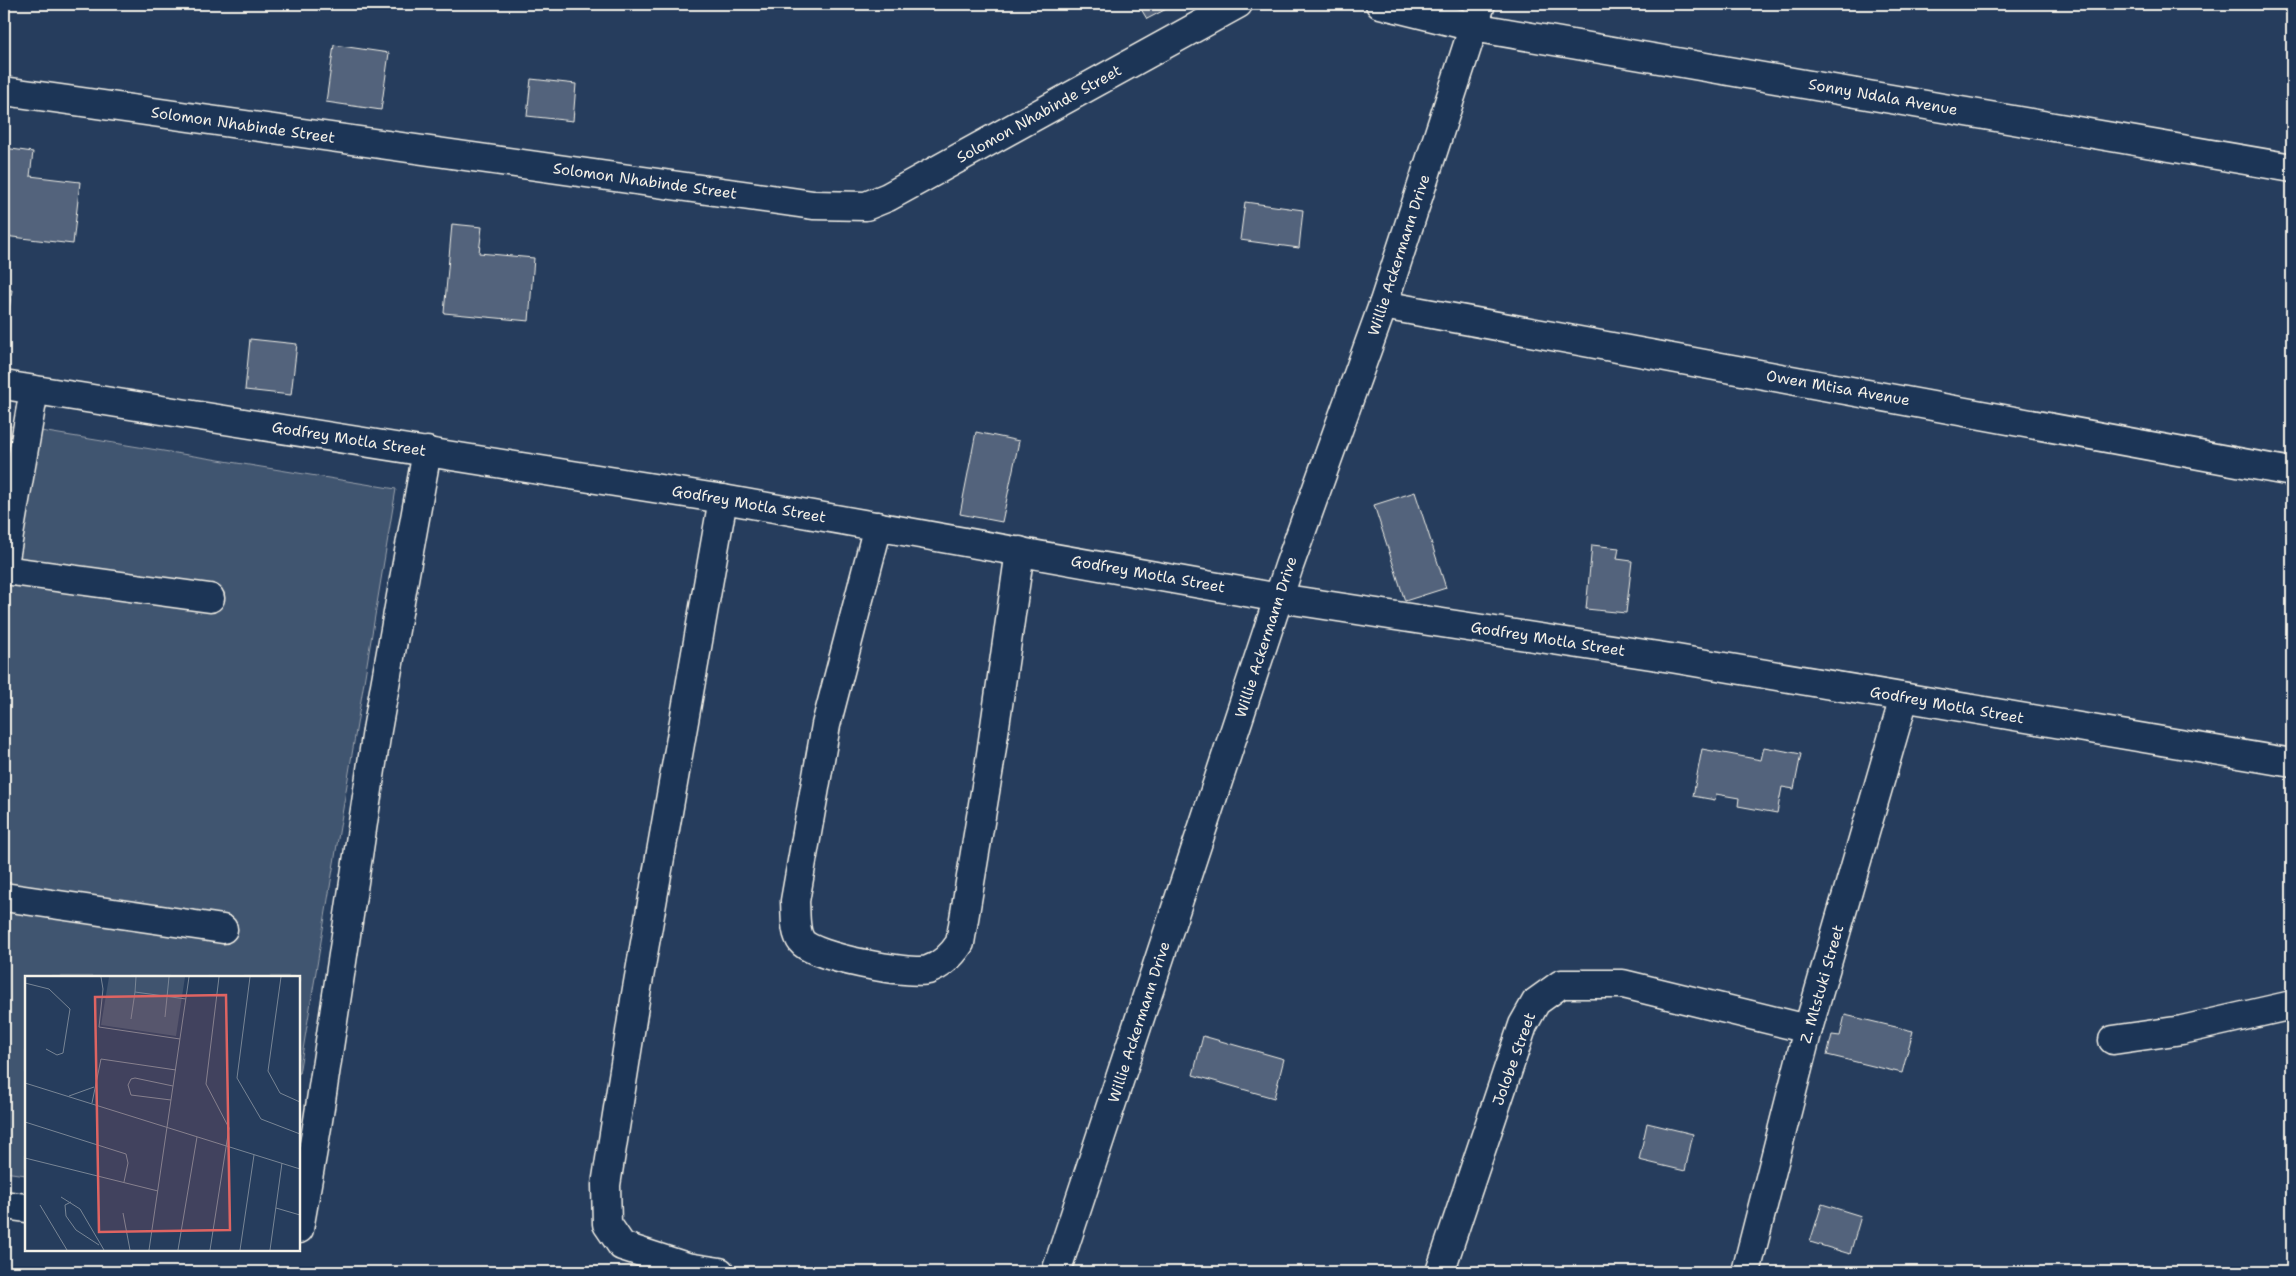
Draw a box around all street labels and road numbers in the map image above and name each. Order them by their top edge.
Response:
street label: Solomon Nhabinde Street [953,60,1125,168]
street label: Sonny Ndala Avenue [1807,74,1959,120]
street label: Solomon Nhabinde Street [150,102,336,148]
street label: Solomon Nhabinde Street [552,158,738,204]
street label: Willie Ackermann Drive [1363,172,1435,338]
street label: Owen Mtisa Avenue [1765,366,1911,410]
street label: Godfrey Motla Street [270,417,428,461]
street label: Godfrey Motla Street [670,481,828,527]
street label: Godfrey Motla Street [1069,551,1227,597]
street label: Willie Ackermann Drive [1230,554,1302,720]
street label: Godfrey Motla Street [1469,617,1627,661]
street label: Godfrey Motla Street [1868,682,2026,728]
street label: Z. Mtstuki Street [1796,922,1848,1046]
street label: Willie Ackermann Drive [1103,939,1175,1105]
street label: Jolobe Street [1488,1010,1540,1108]

